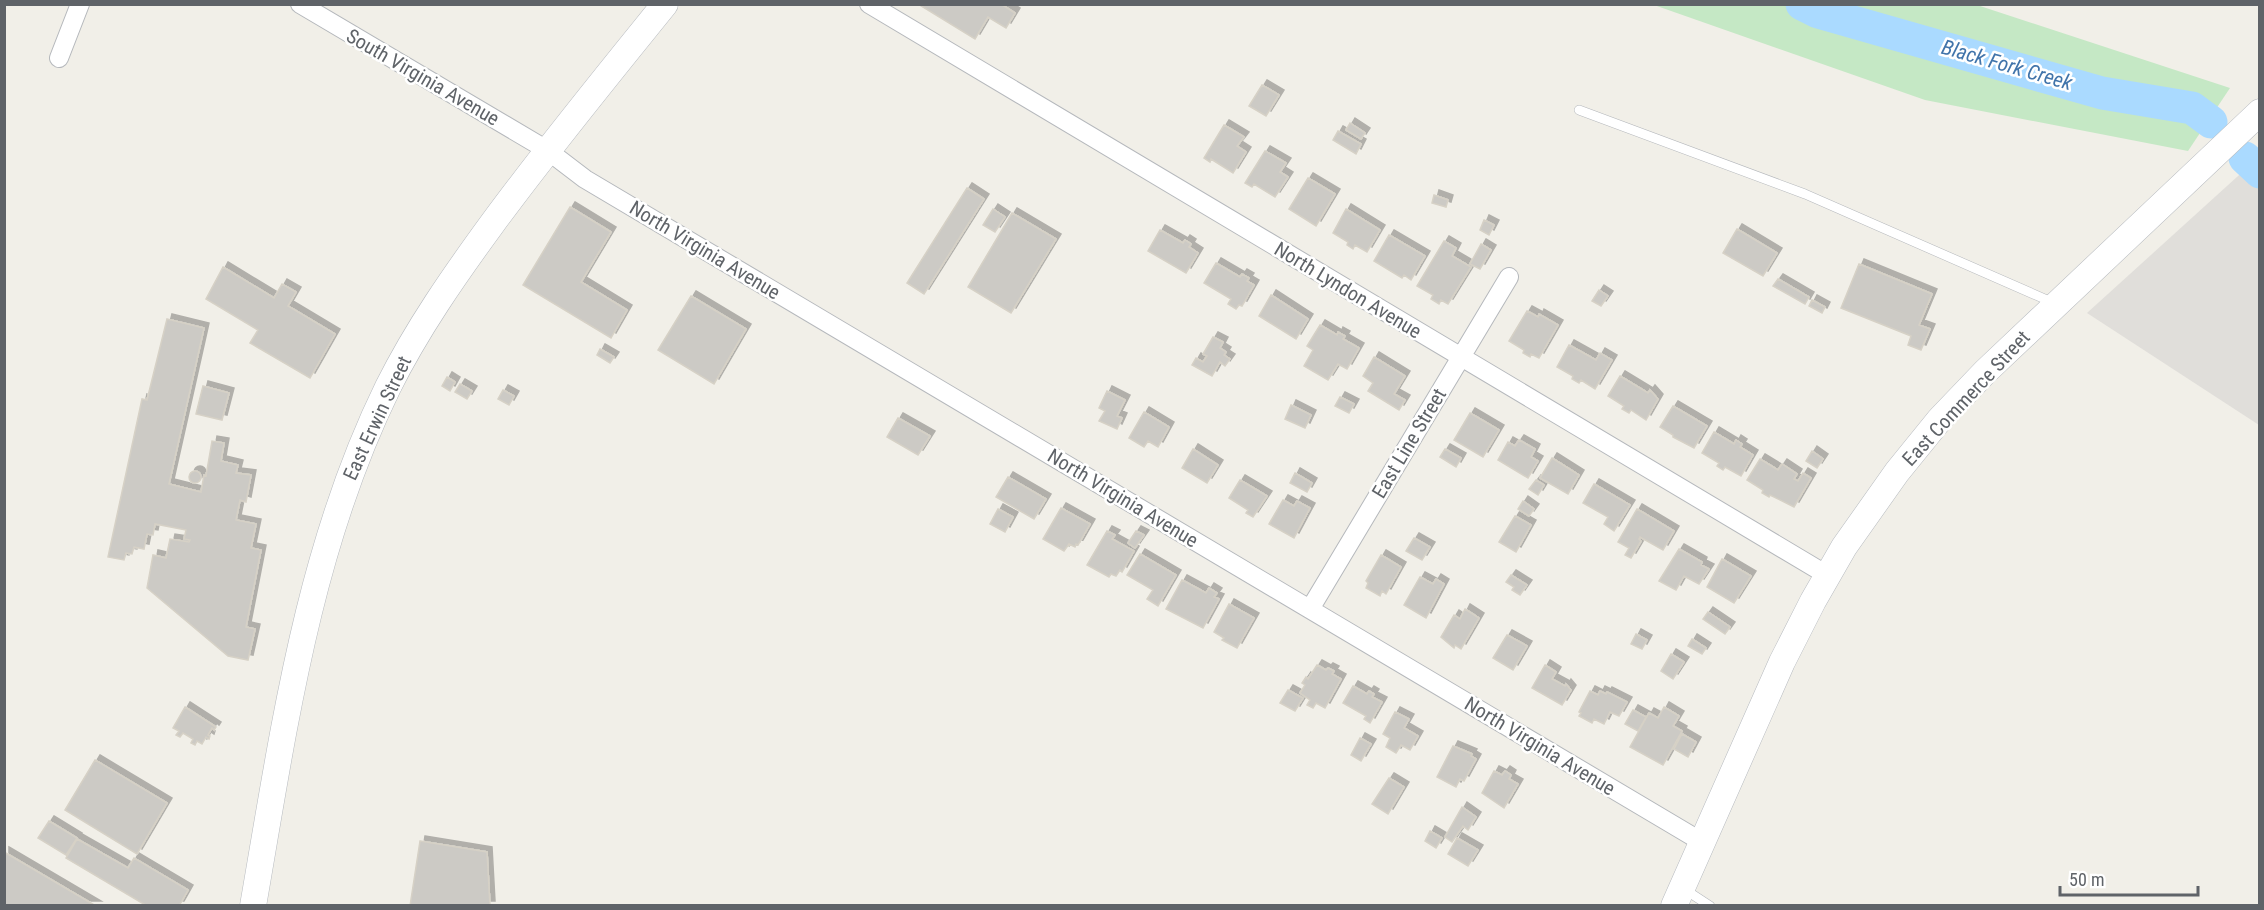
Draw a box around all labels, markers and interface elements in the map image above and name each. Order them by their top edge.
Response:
street label: South Virginia Avenue [342,23,504,131]
water label: Black Fork Creek [1939,35,2076,95]
street label: North Virginia Avenue [625,196,785,304]
street label: North Lyndon Avenue [1270,237,1426,343]
street label: East Commerce Street [1897,325,2035,471]
street label: East Erwin Street [338,352,416,484]
street label: East Line Street [1367,384,1451,502]
street label: North Virginia Avenue [1043,444,1203,552]
street label: North Virginia Avenue [1460,692,1620,800]
scale bar [2060,859,2198,897]
text: 50 m [2069,869,2104,890]

